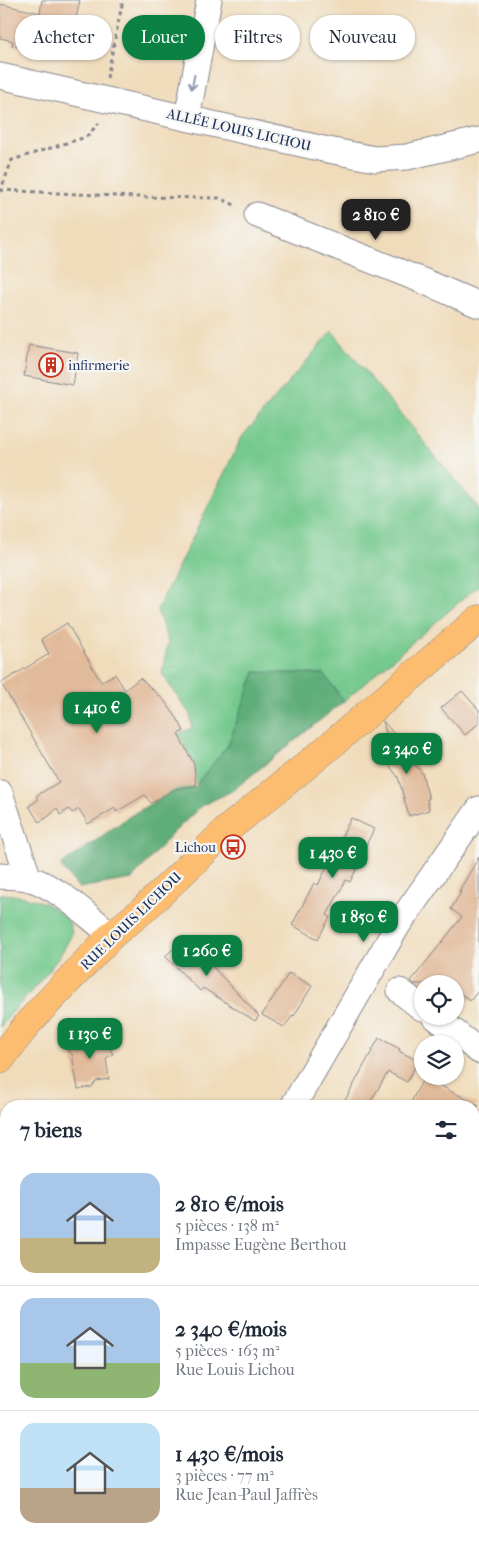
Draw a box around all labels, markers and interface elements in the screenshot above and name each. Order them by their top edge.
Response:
chip: Acheter [15,15,112,60]
chip: Louer [122,15,205,60]
chip: Filtres [215,15,300,60]
chip: Nouveau [310,15,415,60]
one-way arrow [188,74,198,90]
street label: ALLÉE LOUIS LICHOU [164,104,313,155]
pin: 2 810 € [330,198,422,241]
text: 2 810 € [352,205,400,224]
building icon: infirmerie [38,352,64,378]
place label: infirmerie [68,357,130,374]
pin: 1 410 € [51,692,143,734]
text: 1 410 € [74,698,120,717]
pin: 2 340 € [361,732,453,775]
text: 2 340 € [382,739,432,758]
bus stop icon: Lichou [220,834,246,860]
pin: 1 430 € [287,836,379,879]
place label: Lichou [175,839,216,856]
text: 1 430 € [310,843,356,862]
street label: RUE LOUIS LICHOU [77,868,185,974]
pin: 1 850 € [318,900,410,943]
text: 1 850 € [341,907,387,926]
pin: 1 260 € [161,934,253,977]
text: 1 260 € [183,941,231,960]
map controls [414,975,464,1085]
button: locate [414,975,464,1025]
pin: 1 130 € [44,1018,136,1060]
text: 1 130 € [68,1024,112,1043]
button: layers [414,1035,464,1085]
icon: filters [432,1116,460,1144]
text: 7 biens [20,1118,82,1142]
text: 2 810 €/mois [175,1192,284,1216]
icon: home [60,1193,120,1253]
text: 5 pièces · 138 m² [175,1216,279,1235]
text: Impasse Eugène Berthou [175,1235,346,1254]
text: 2 340 €/mois [175,1317,287,1341]
icon: home [60,1318,120,1378]
text: 5 pièces · 163 m² [175,1341,280,1360]
text: Rue Louis Lichou [175,1360,295,1379]
text: 1 430 €/mois [175,1442,284,1466]
icon: home [60,1443,120,1503]
text: 3 pièces · 77 m² [175,1466,274,1485]
text: Rue Jean-Paul Jaffrès [175,1485,318,1504]

